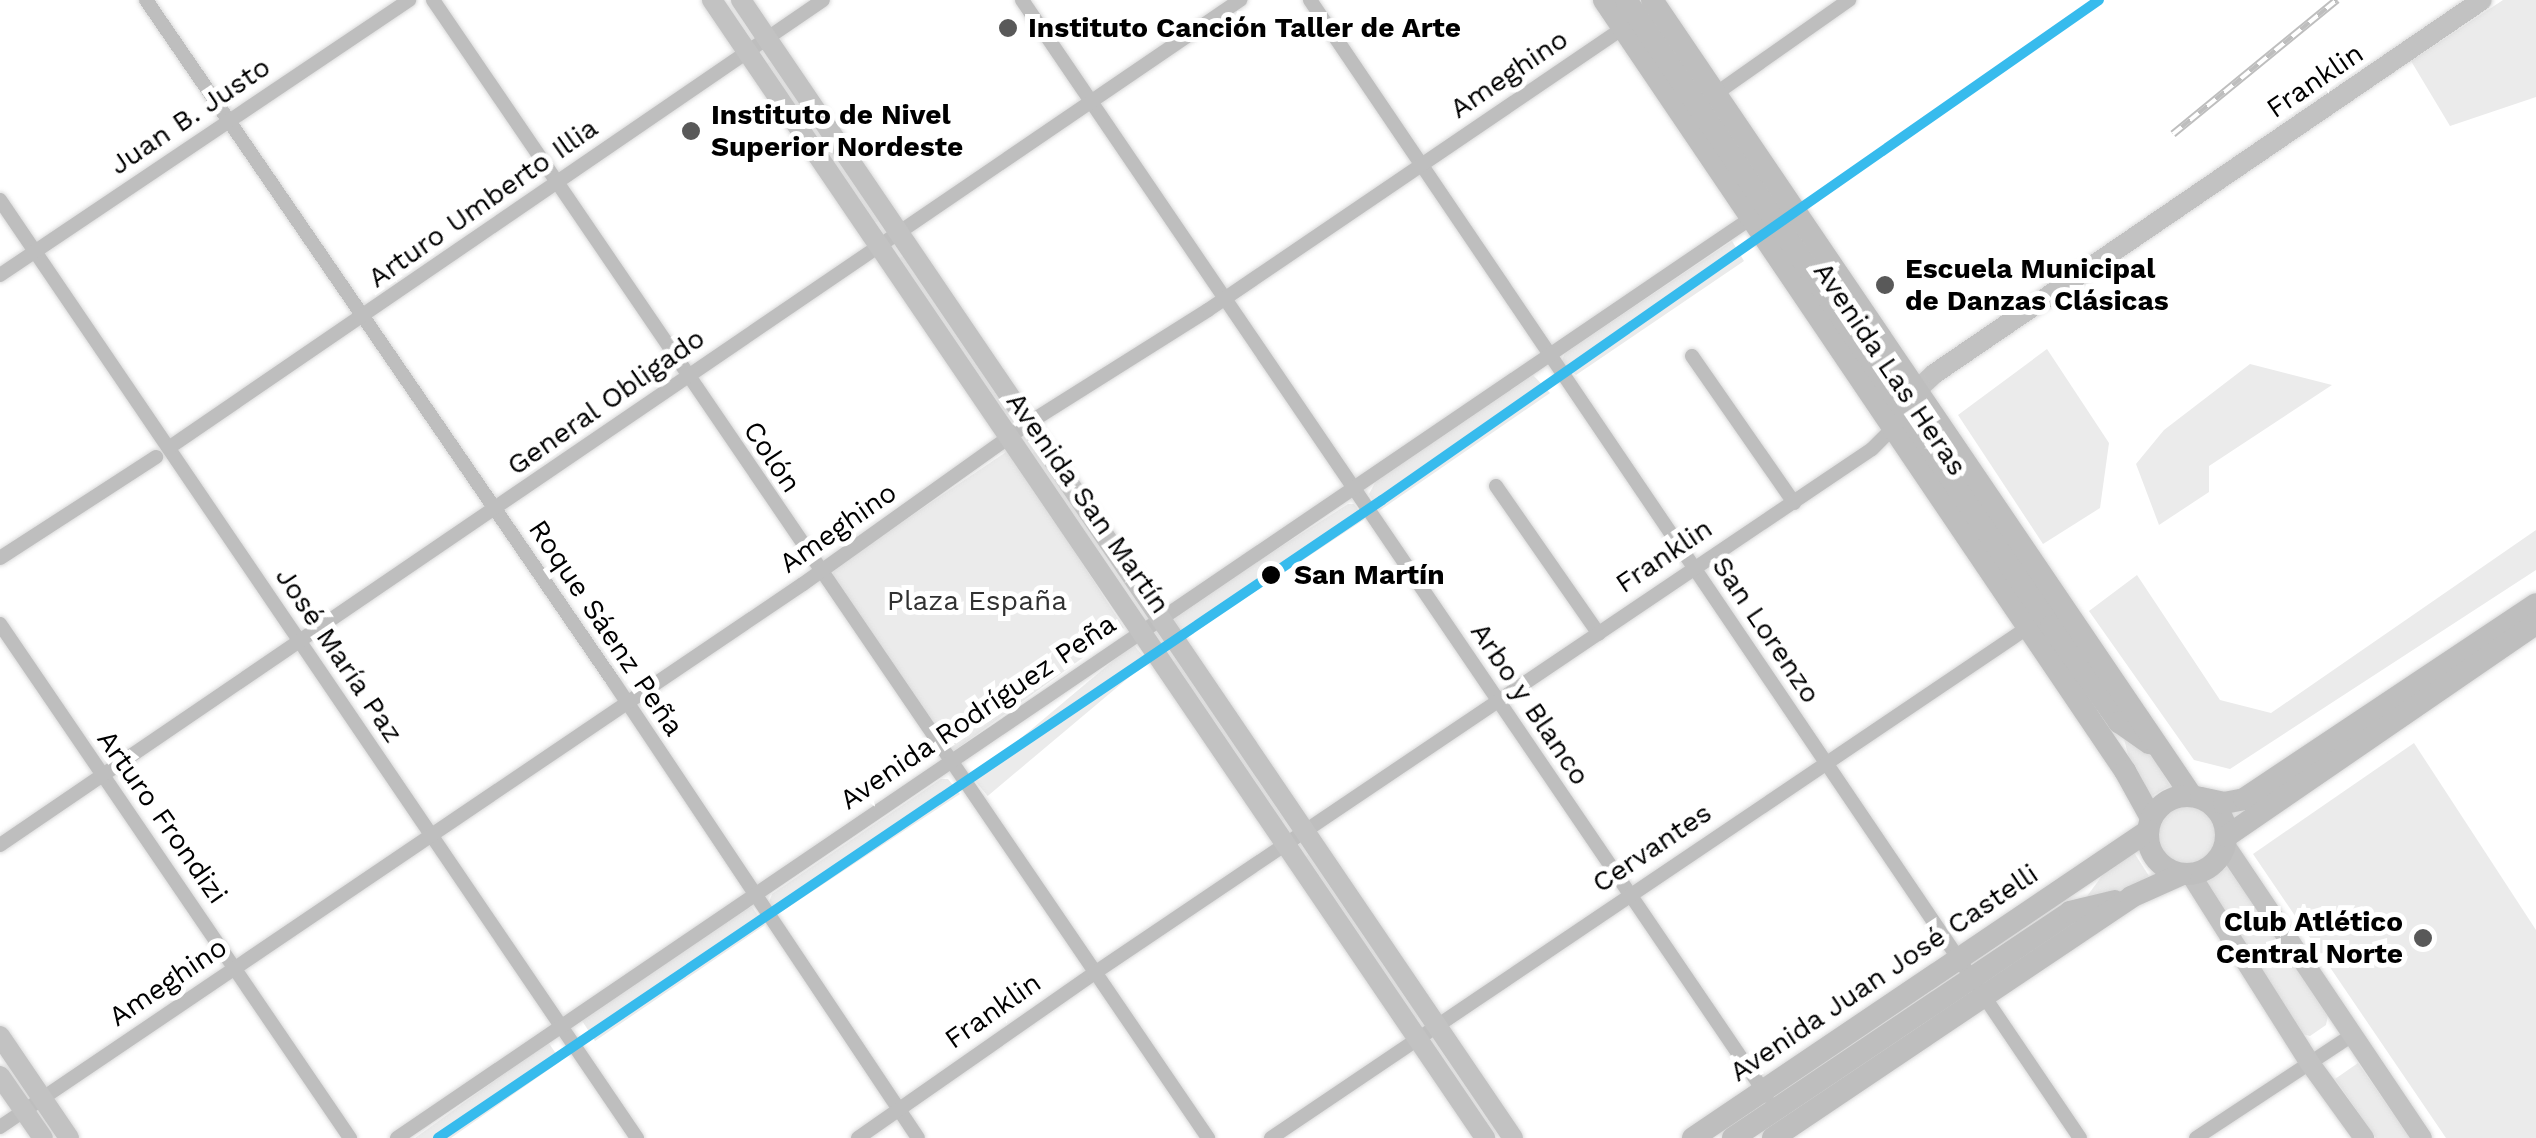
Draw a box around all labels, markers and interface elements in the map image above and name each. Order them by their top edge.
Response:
place label: Instituto Canción Taller de Arte [1028,11,1462,45]
marker: Instituto Canción Taller de Arte [997,17,1019,39]
street label: Ameghino [1444,22,1574,126]
street label: Franklin [2260,36,2370,126]
street label: Juan B. Justo [103,50,277,182]
place label: Instituto de Nivel Superior Nordeste [711,98,964,164]
street label: Arturo Umberto Illia [362,111,604,295]
marker: Instituto de Nivel Superior Nordeste [680,120,702,142]
place label: Escuela Municipal de Danzas Clásicas [1905,252,2169,318]
street label: Avenida Las Heras [1806,256,1974,482]
marker: Escuela Municipal de Danzas Clásicas [1874,274,1896,296]
street label: General Obligado [500,321,712,483]
street label: Avenida San Martín [999,386,1177,620]
street label: Colón [736,415,808,499]
street label: Ameghino [773,475,903,581]
street label: Franklin [1609,511,1719,601]
street label: Roque Sáenz Peña [521,514,691,742]
street label: San Lorenzo [1705,550,1827,710]
place label: San Martín [1294,558,1445,592]
street label: José María Paz [268,561,410,749]
marker: San Martín [1258,562,1284,588]
park label: Plaza España [886,584,1068,618]
street label: Avenida Rodríguez Peña [833,607,1123,817]
street label: Arbo y Blanco [1463,616,1597,792]
street label: Arturo Frondizi [90,724,234,910]
street label: Cervantes [1586,796,1718,900]
street label: Avenida Juan José Castelli [1723,857,2045,1089]
place label: Club Atlético Central Norte [2215,905,2403,971]
marker: Club Atlético Central Norte [2412,927,2434,949]
street label: Ameghino [103,930,233,1034]
street label: Franklin [939,966,1047,1056]

